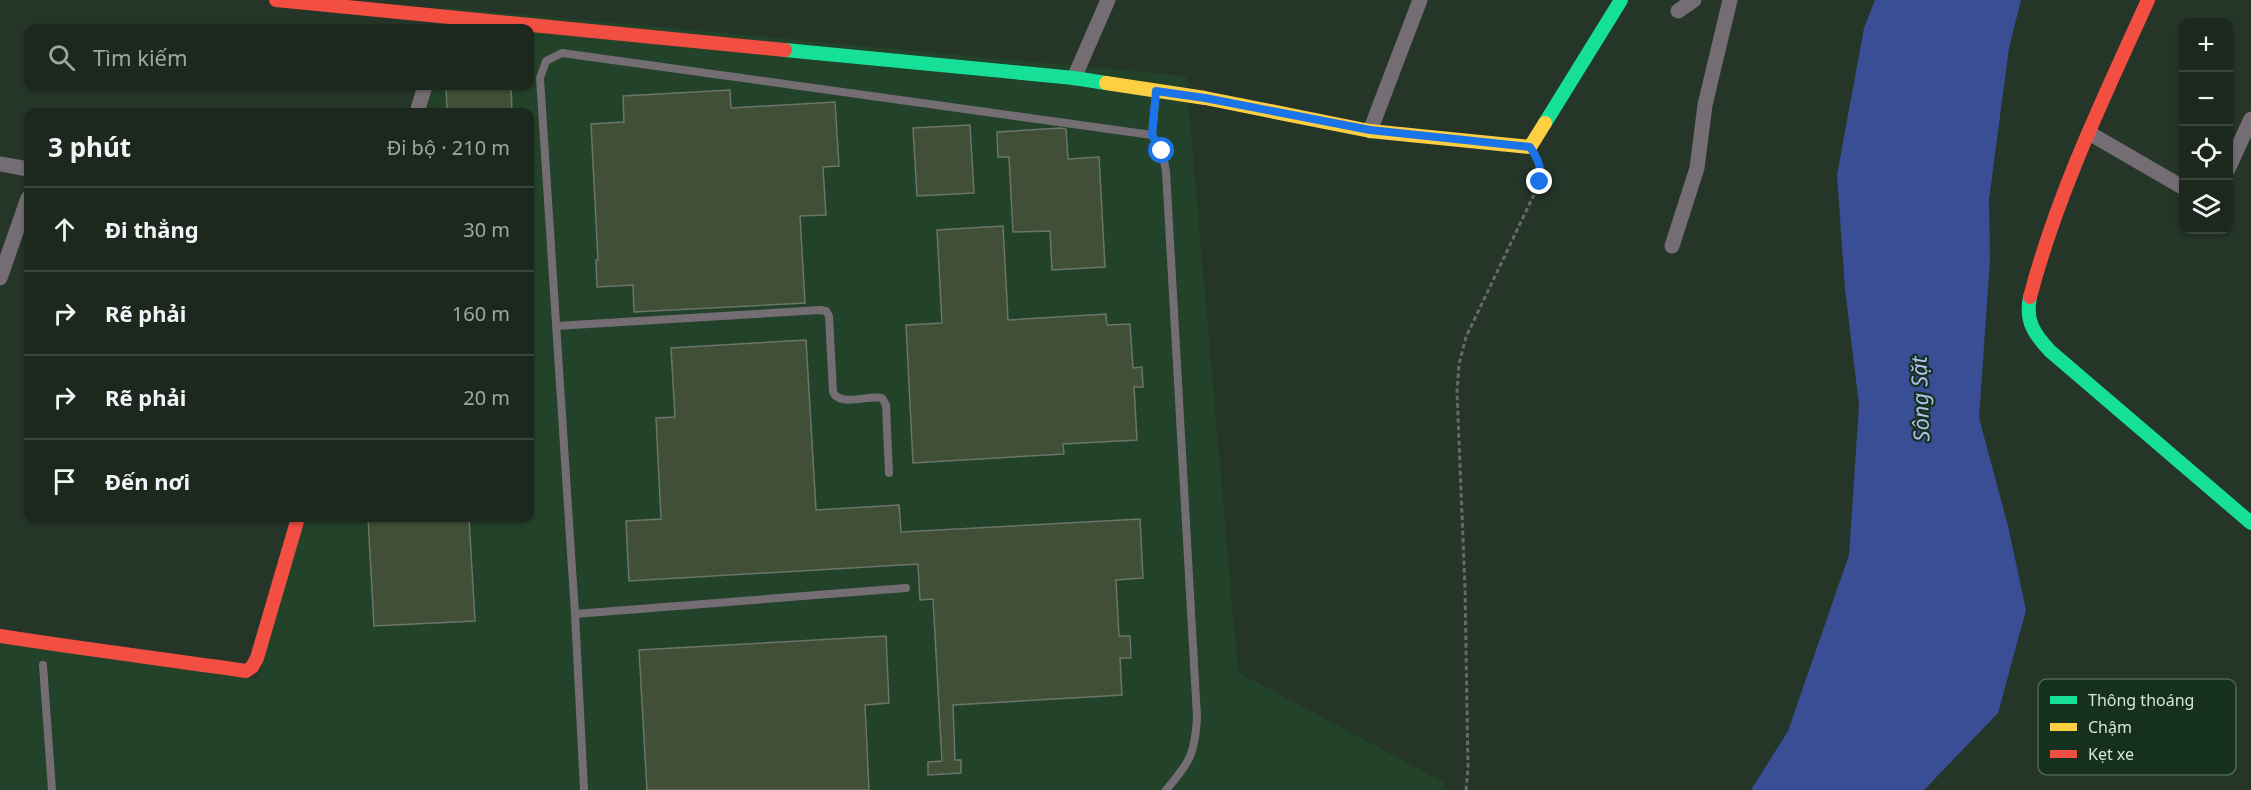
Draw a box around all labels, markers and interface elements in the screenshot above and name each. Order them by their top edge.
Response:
map controls [2179,18,2233,234]
button: + [2179,18,2233,72]
search box [24,24,534,90]
icon: search [45,41,78,74]
text: Tìm kiếm [93,42,188,72]
button: − [2179,72,2233,126]
button: locate [2179,126,2233,180]
text: 3 phút [48,129,131,165]
text: Đi bộ · 210 m [387,134,510,161]
route start [1148,137,1174,163]
route end [1526,168,1552,194]
button: layers [2179,180,2233,234]
icon: ahead [48,213,81,246]
text: Đi thẳng [105,214,199,244]
text: 30 m [463,216,510,243]
icon: right [48,297,81,330]
text: Rẽ phải [105,298,186,328]
text: 160 m [452,300,510,327]
water label: Sông Sặt [1902,354,1935,442]
icon: right [48,381,81,414]
text: Rẽ phải [105,382,186,412]
text: 20 m [463,384,510,411]
icon: arrive [48,465,81,498]
text: Đến nơi [105,466,190,496]
legend [2038,679,2236,775]
text: Thông thoáng [2088,689,2194,711]
text: Chậm [2088,716,2132,738]
text: Kẹt xe [2088,743,2134,765]

